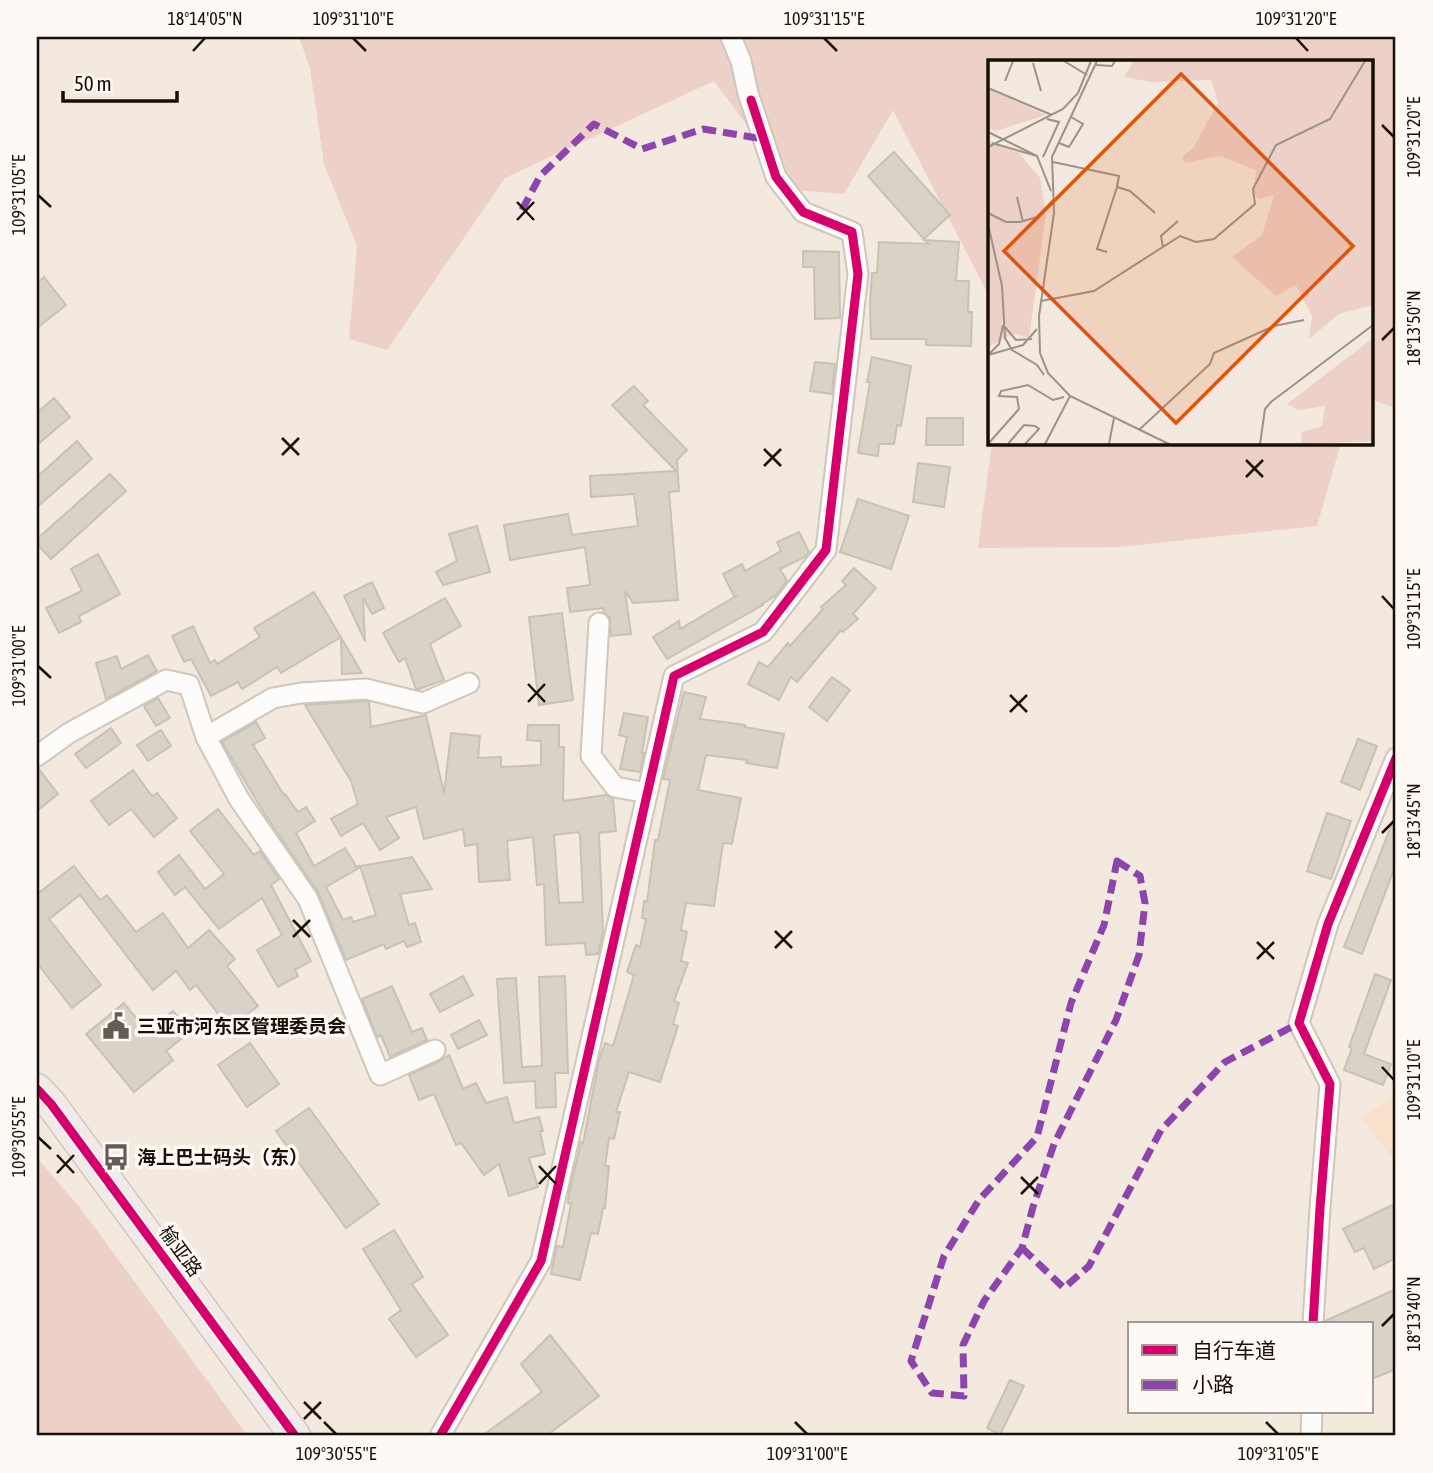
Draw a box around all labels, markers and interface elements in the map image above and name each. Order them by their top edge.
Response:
text: 18°14'05"N [167,8,243,29]
text: 109°31'10"E [313,8,394,29]
text: 109°31'15"E [784,8,865,29]
text: 109°31'20"E [1256,8,1337,29]
scale bar [63,60,177,104]
inset map [988,60,1374,444]
text: 50 m [74,71,112,95]
text: 109°31'20"E [1403,96,1424,177]
text: 109°31'05"E [8,154,29,235]
text: 18°13'50"N [1403,290,1424,366]
text: 109°31'15"E [1403,568,1424,649]
text: 109°31'00"E [8,625,29,706]
text: 18°13'45"N [1403,783,1424,859]
public building icon: 三亚市河东区管理委员会 [101,1011,131,1041]
place label: 三亚市河东区管理委员会 [137,1015,346,1037]
text: 109°31'10"E [1403,1039,1424,1120]
text: 109°30'55"E [8,1096,29,1177]
bus stop icon: 海上巴士码头（东） [101,1142,131,1172]
place label: 海上巴士码头（东） [137,1146,308,1168]
street label: 榆亚路 [155,1221,207,1281]
text: 18°13'40"N [1403,1276,1424,1352]
legend [1128,1322,1374,1414]
text: 自行车道 [1192,1338,1276,1362]
text: 小路 [1192,1372,1234,1396]
text: 109°30'55"E [296,1443,377,1464]
text: 109°31'00"E [767,1443,848,1464]
text: 109°31'05"E [1238,1443,1319,1464]

